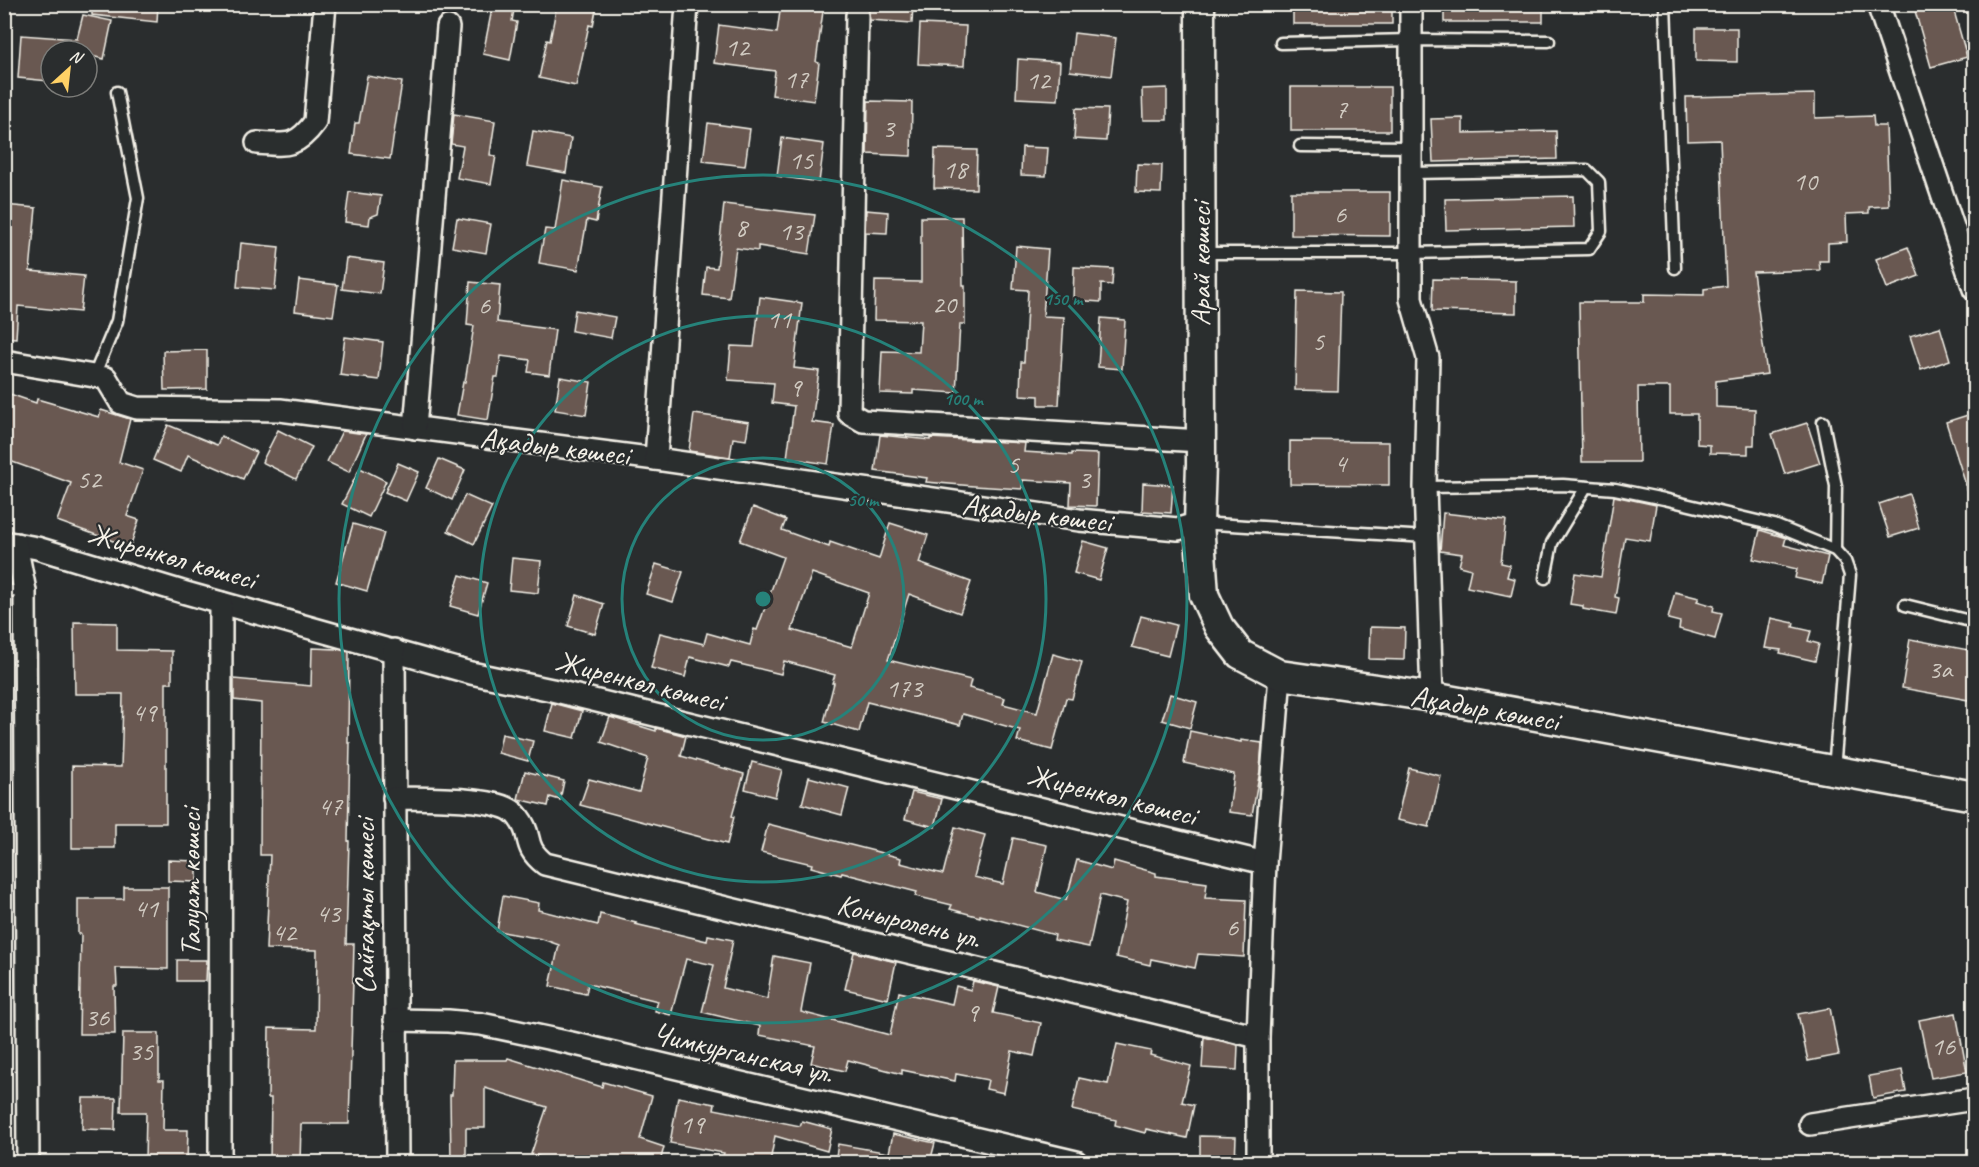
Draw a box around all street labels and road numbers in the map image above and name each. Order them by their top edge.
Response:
street label: Арай көшесі [1181,198,1219,326]
street label: Ақадыр көшесі [478,418,635,474]
street label: Ақадыр көшесі [960,485,1117,541]
street label: Жиренкөл көшесі [84,514,264,599]
street label: Жиренкөл көшесі [552,642,732,721]
street label: Ақадыр көшесі [1408,676,1565,740]
street label: Жиренкөл көшесі [1024,756,1204,835]
street label: Талуат көшесі [171,804,209,956]
street label: Сайғақты көшесі [345,814,383,994]
street label: Коныролень ул. [833,885,985,957]
street label: Чимкурганская ул. [649,1014,837,1092]

